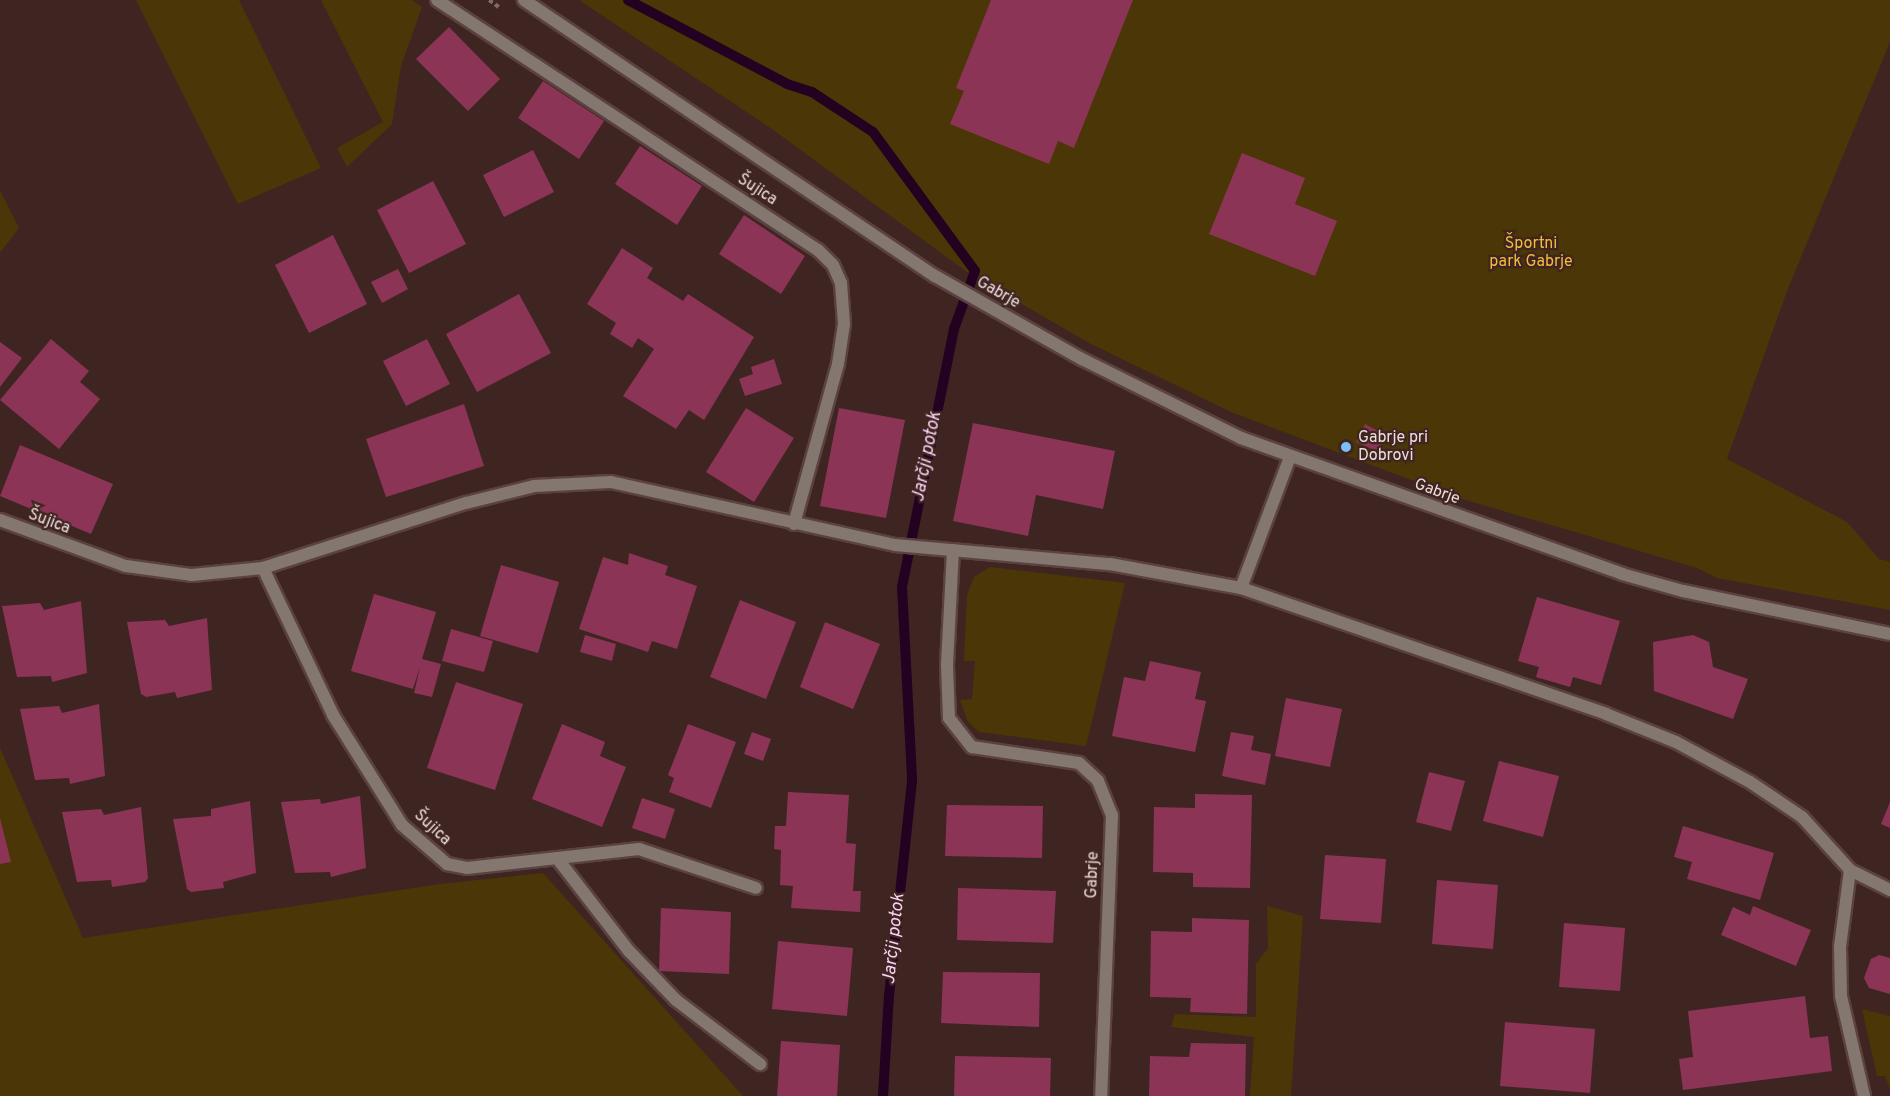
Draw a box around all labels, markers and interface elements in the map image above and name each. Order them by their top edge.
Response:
street label: Šujica [734,170,780,210]
park label: Športni park Gabrje [1489,234,1573,272]
street label: Gabrje [973,273,1023,313]
water label: Jarčji potok [909,410,947,504]
place label: Gabrje pri Dobrovi [1358,428,1428,466]
marker: Gabrje pri Dobrovi [1339,440,1353,454]
street label: Gabrje [1412,475,1462,509]
street label: Šujica [25,505,73,539]
street label: Šujica [410,806,454,850]
street label: Gabrje [1083,851,1103,899]
water label: Jarčji potok [879,892,911,986]

